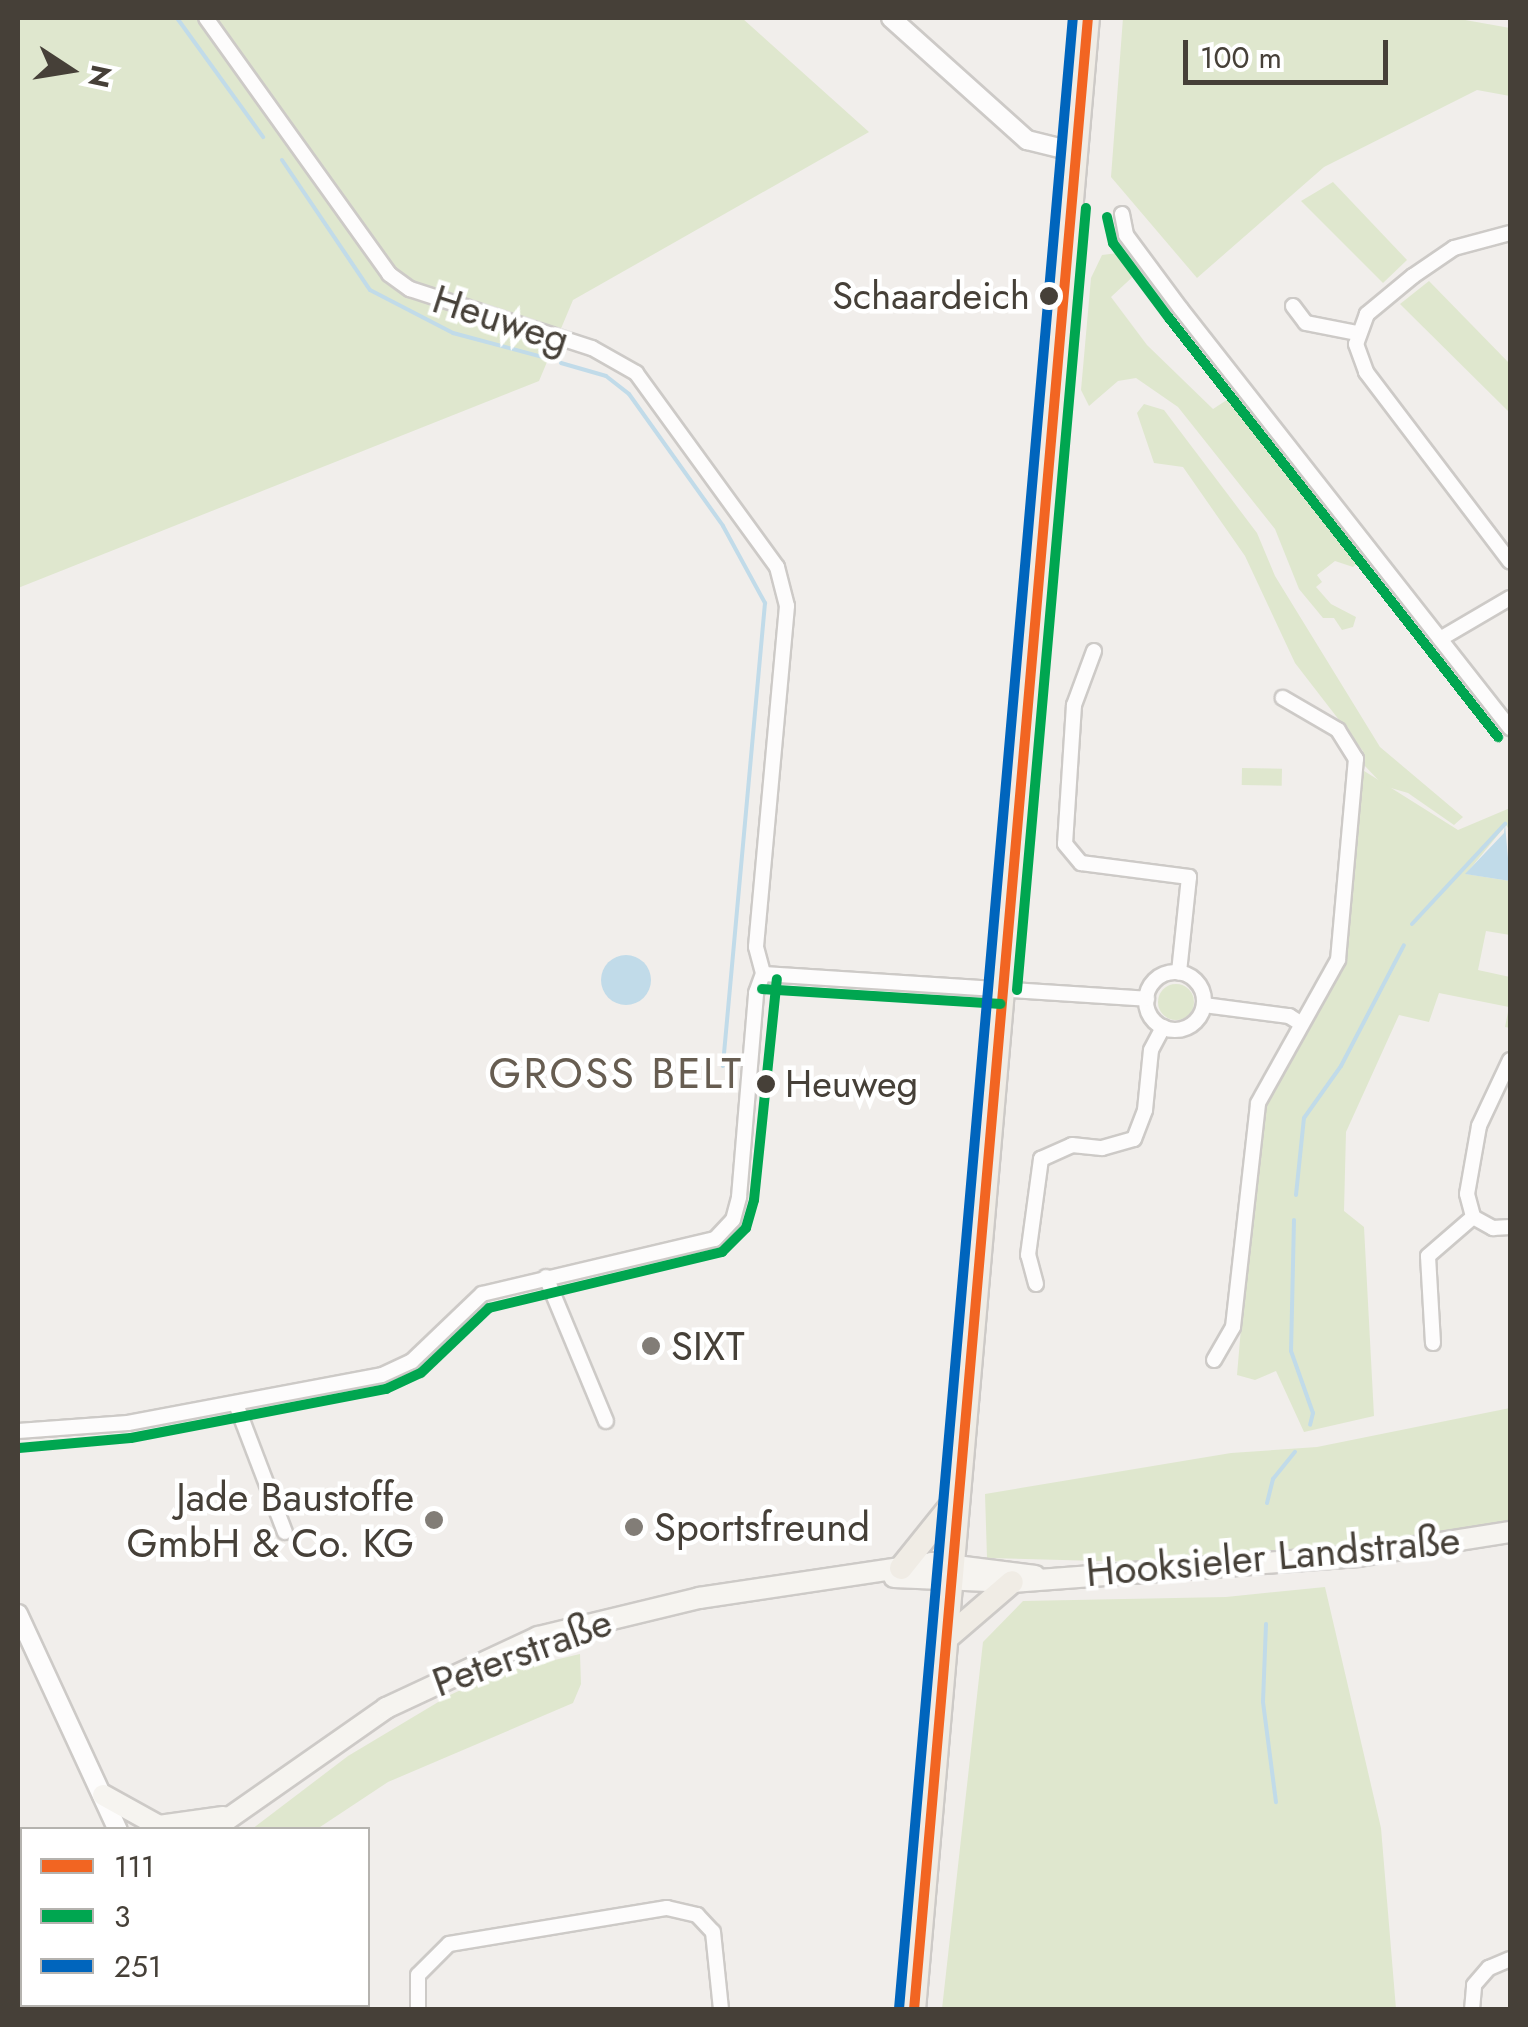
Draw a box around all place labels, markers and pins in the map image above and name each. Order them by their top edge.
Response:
place label: Schaardeich [832,273,1030,319]
marker: Schaardeich [1039,286,1059,306]
place label: Heuweg [785,1061,918,1107]
marker: Heuweg [756,1074,776,1094]
place label: SIXT [671,1322,745,1370]
marker: SIXT [640,1335,662,1357]
place label: Jade Baustoffe GmbH & Co. KG [127,1473,414,1567]
place label: Sportsfreund [654,1503,870,1551]
marker: Jade Baustoffe GmbH & Co. KG [423,1509,445,1531]
marker: Sportsfreund [623,1516,645,1538]

